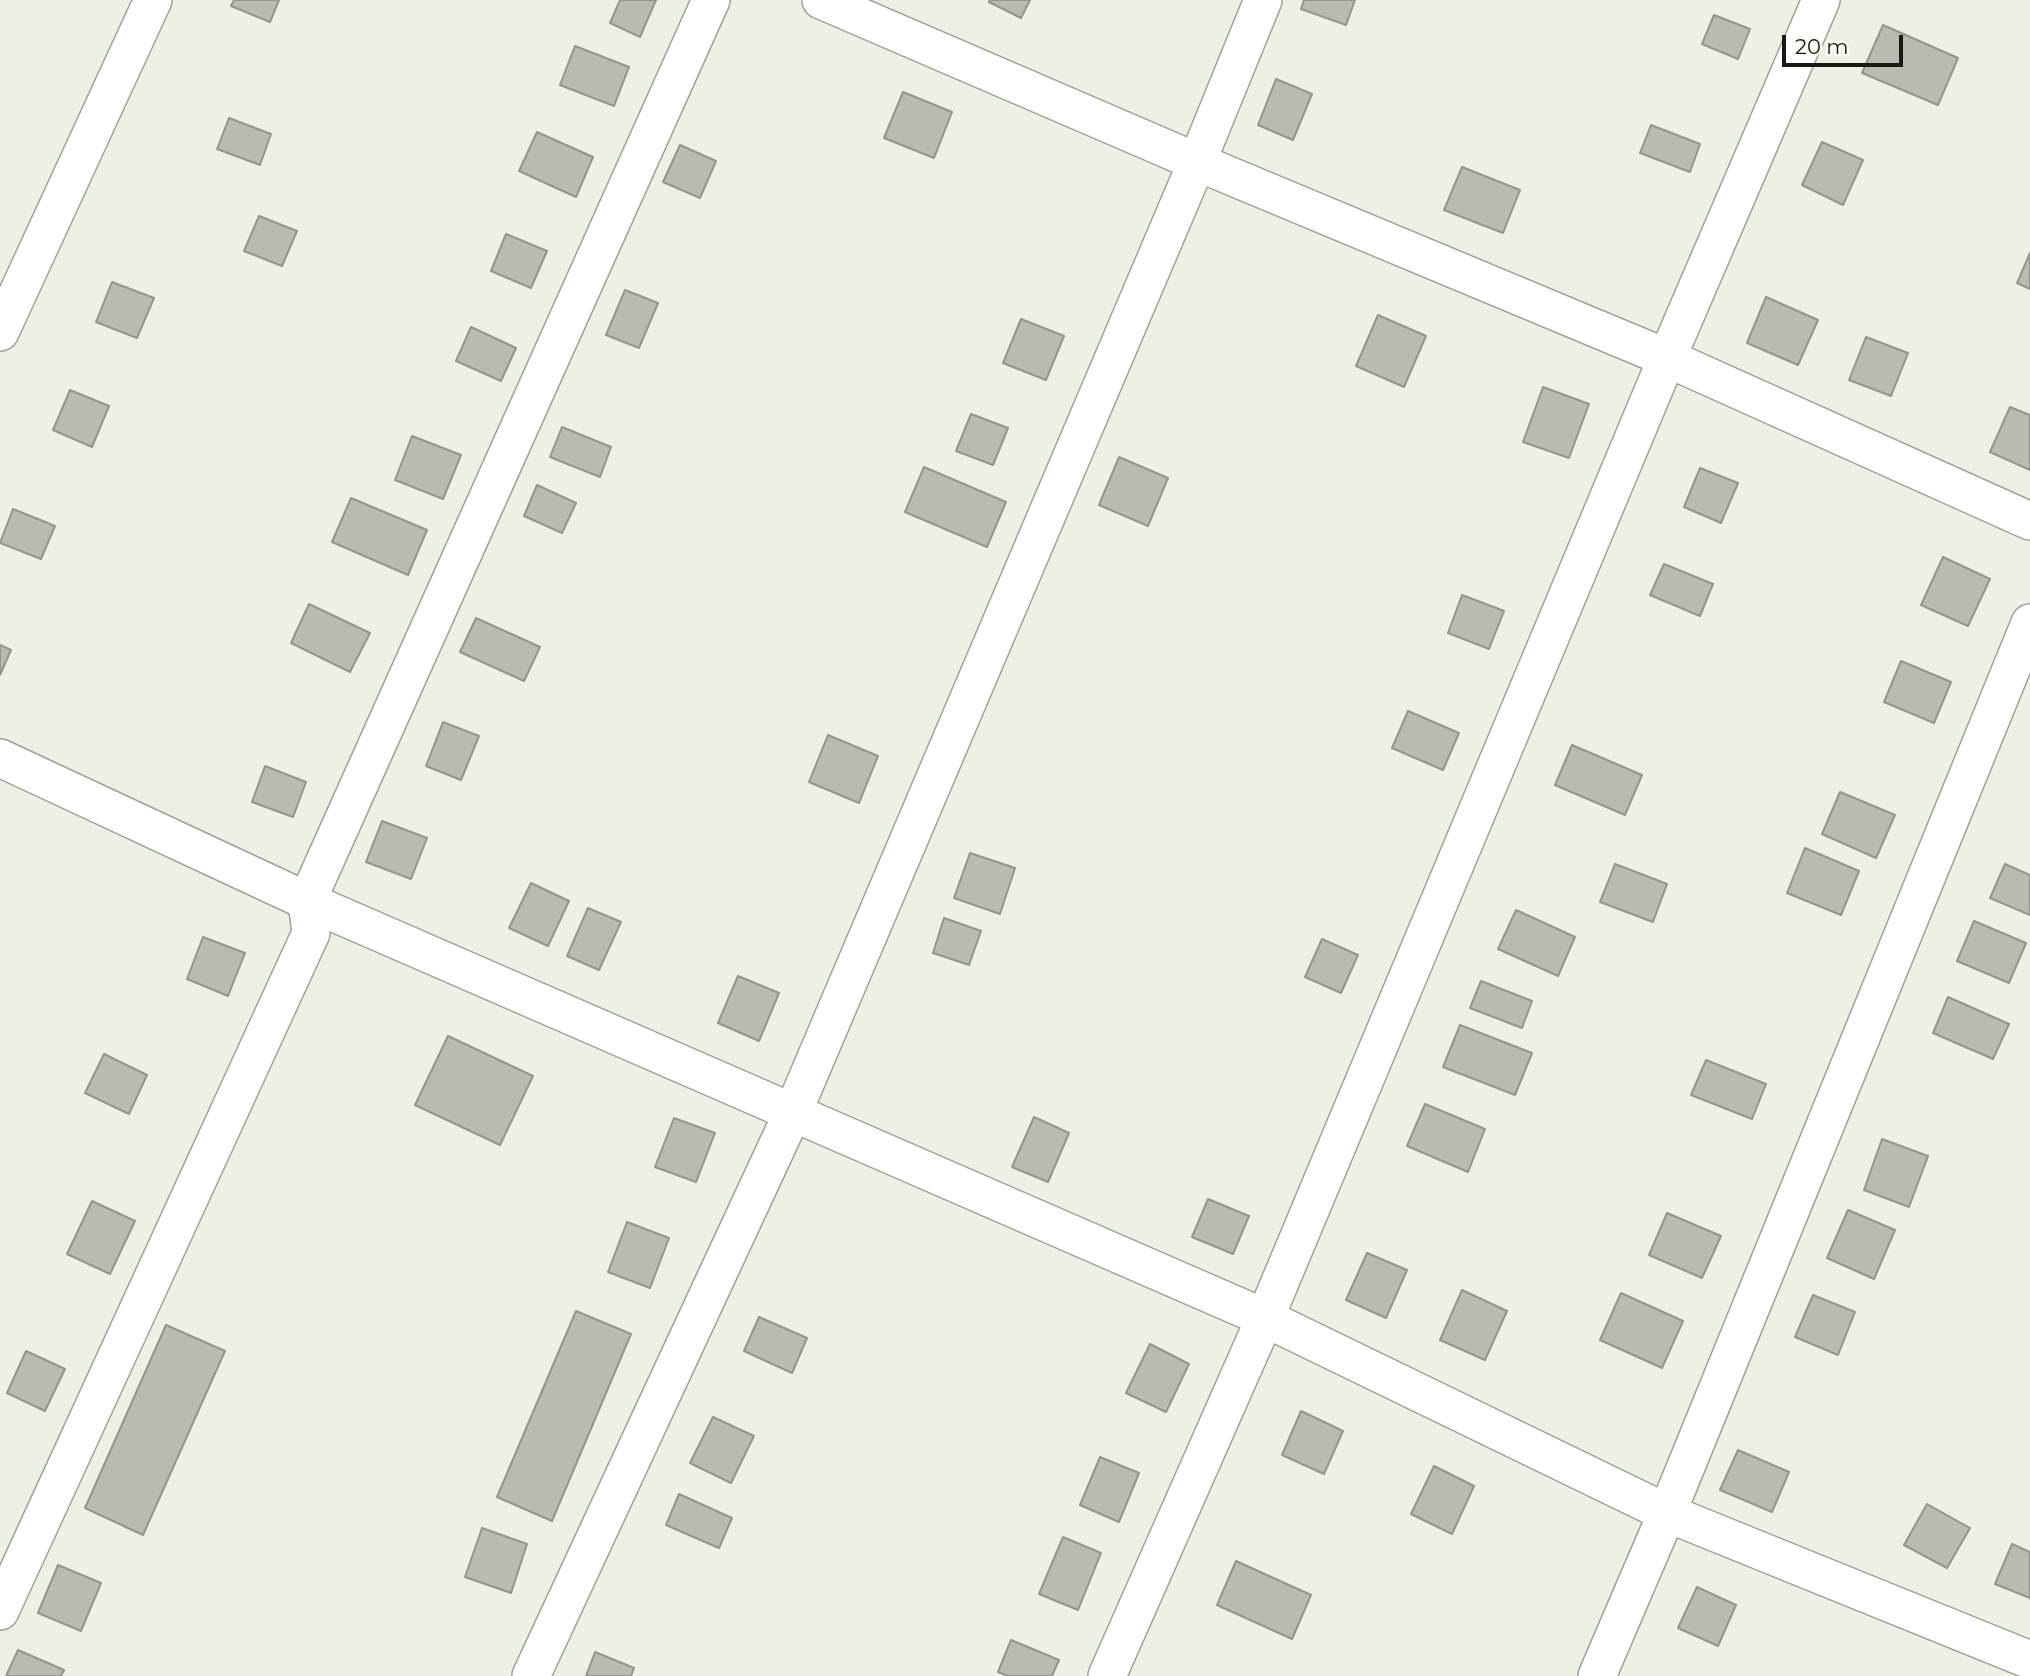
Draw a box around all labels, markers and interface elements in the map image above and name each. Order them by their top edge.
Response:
scale bar [1785,21,1906,65]
text: 20 m [1795,34,1849,59]

